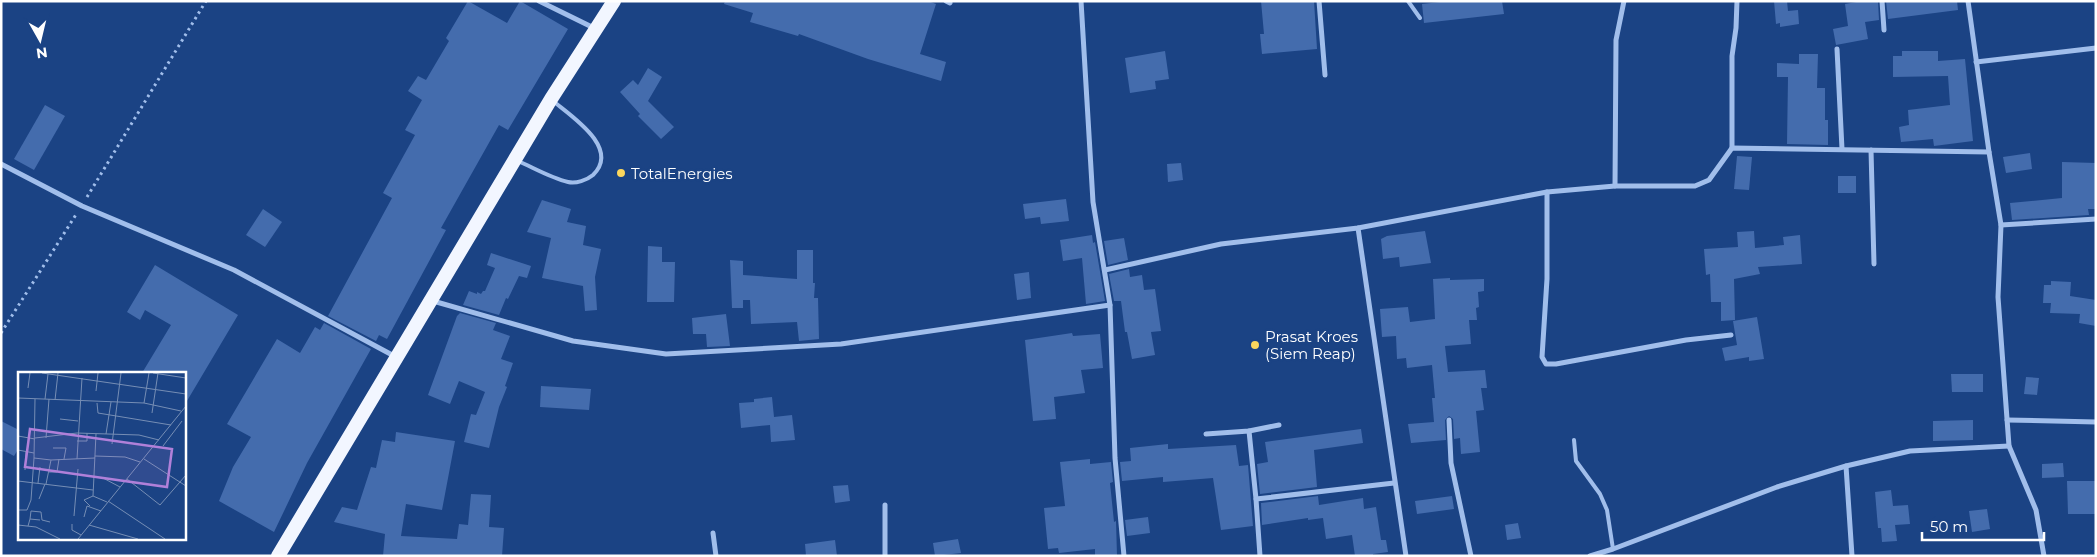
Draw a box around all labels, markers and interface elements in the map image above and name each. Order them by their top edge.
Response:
north arrow [15,15,65,65]
text: N [35,43,49,63]
place label: TotalEnergies [631,164,733,183]
marker: TotalEnergies [615,167,627,179]
place label: Prasat Kroes (Siem Reap) [1265,327,1358,363]
marker: Prasat Kroes (Siem Reap) [1249,339,1261,351]
inset map [18,372,185,540]
scale bar [1922,510,2044,542]
text: 50 m [1930,517,1968,536]

